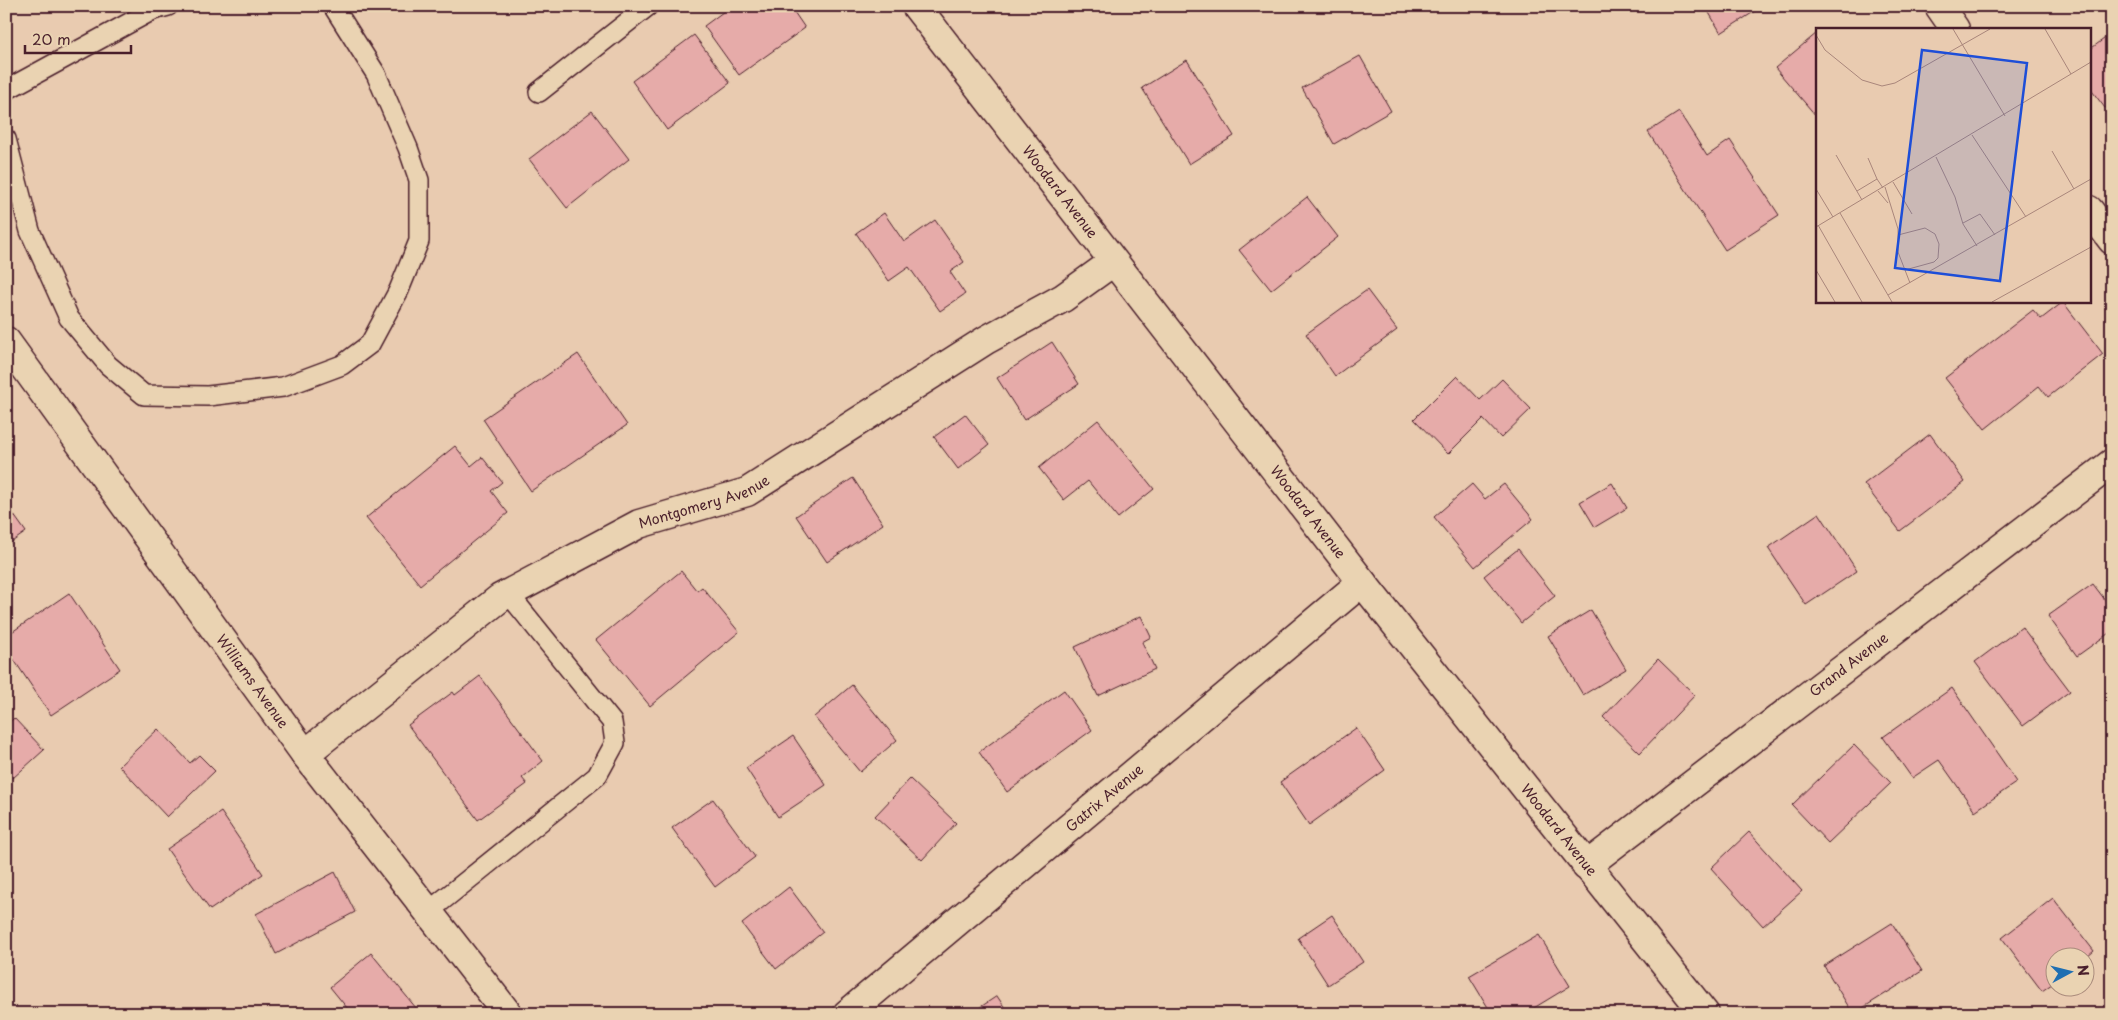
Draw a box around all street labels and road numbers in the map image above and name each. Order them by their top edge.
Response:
street label: Woodard Avenue [1018,141,1103,243]
street label: Woodard Avenue [1265,461,1351,563]
street label: Montgomery Avenue [636,469,774,534]
street label: Grand Avenue [1804,627,1893,701]
street label: Williams Avenue [211,630,294,733]
street label: Gatrix Avenue [1061,759,1148,836]
street label: Woodard Avenue [1516,779,1603,880]

